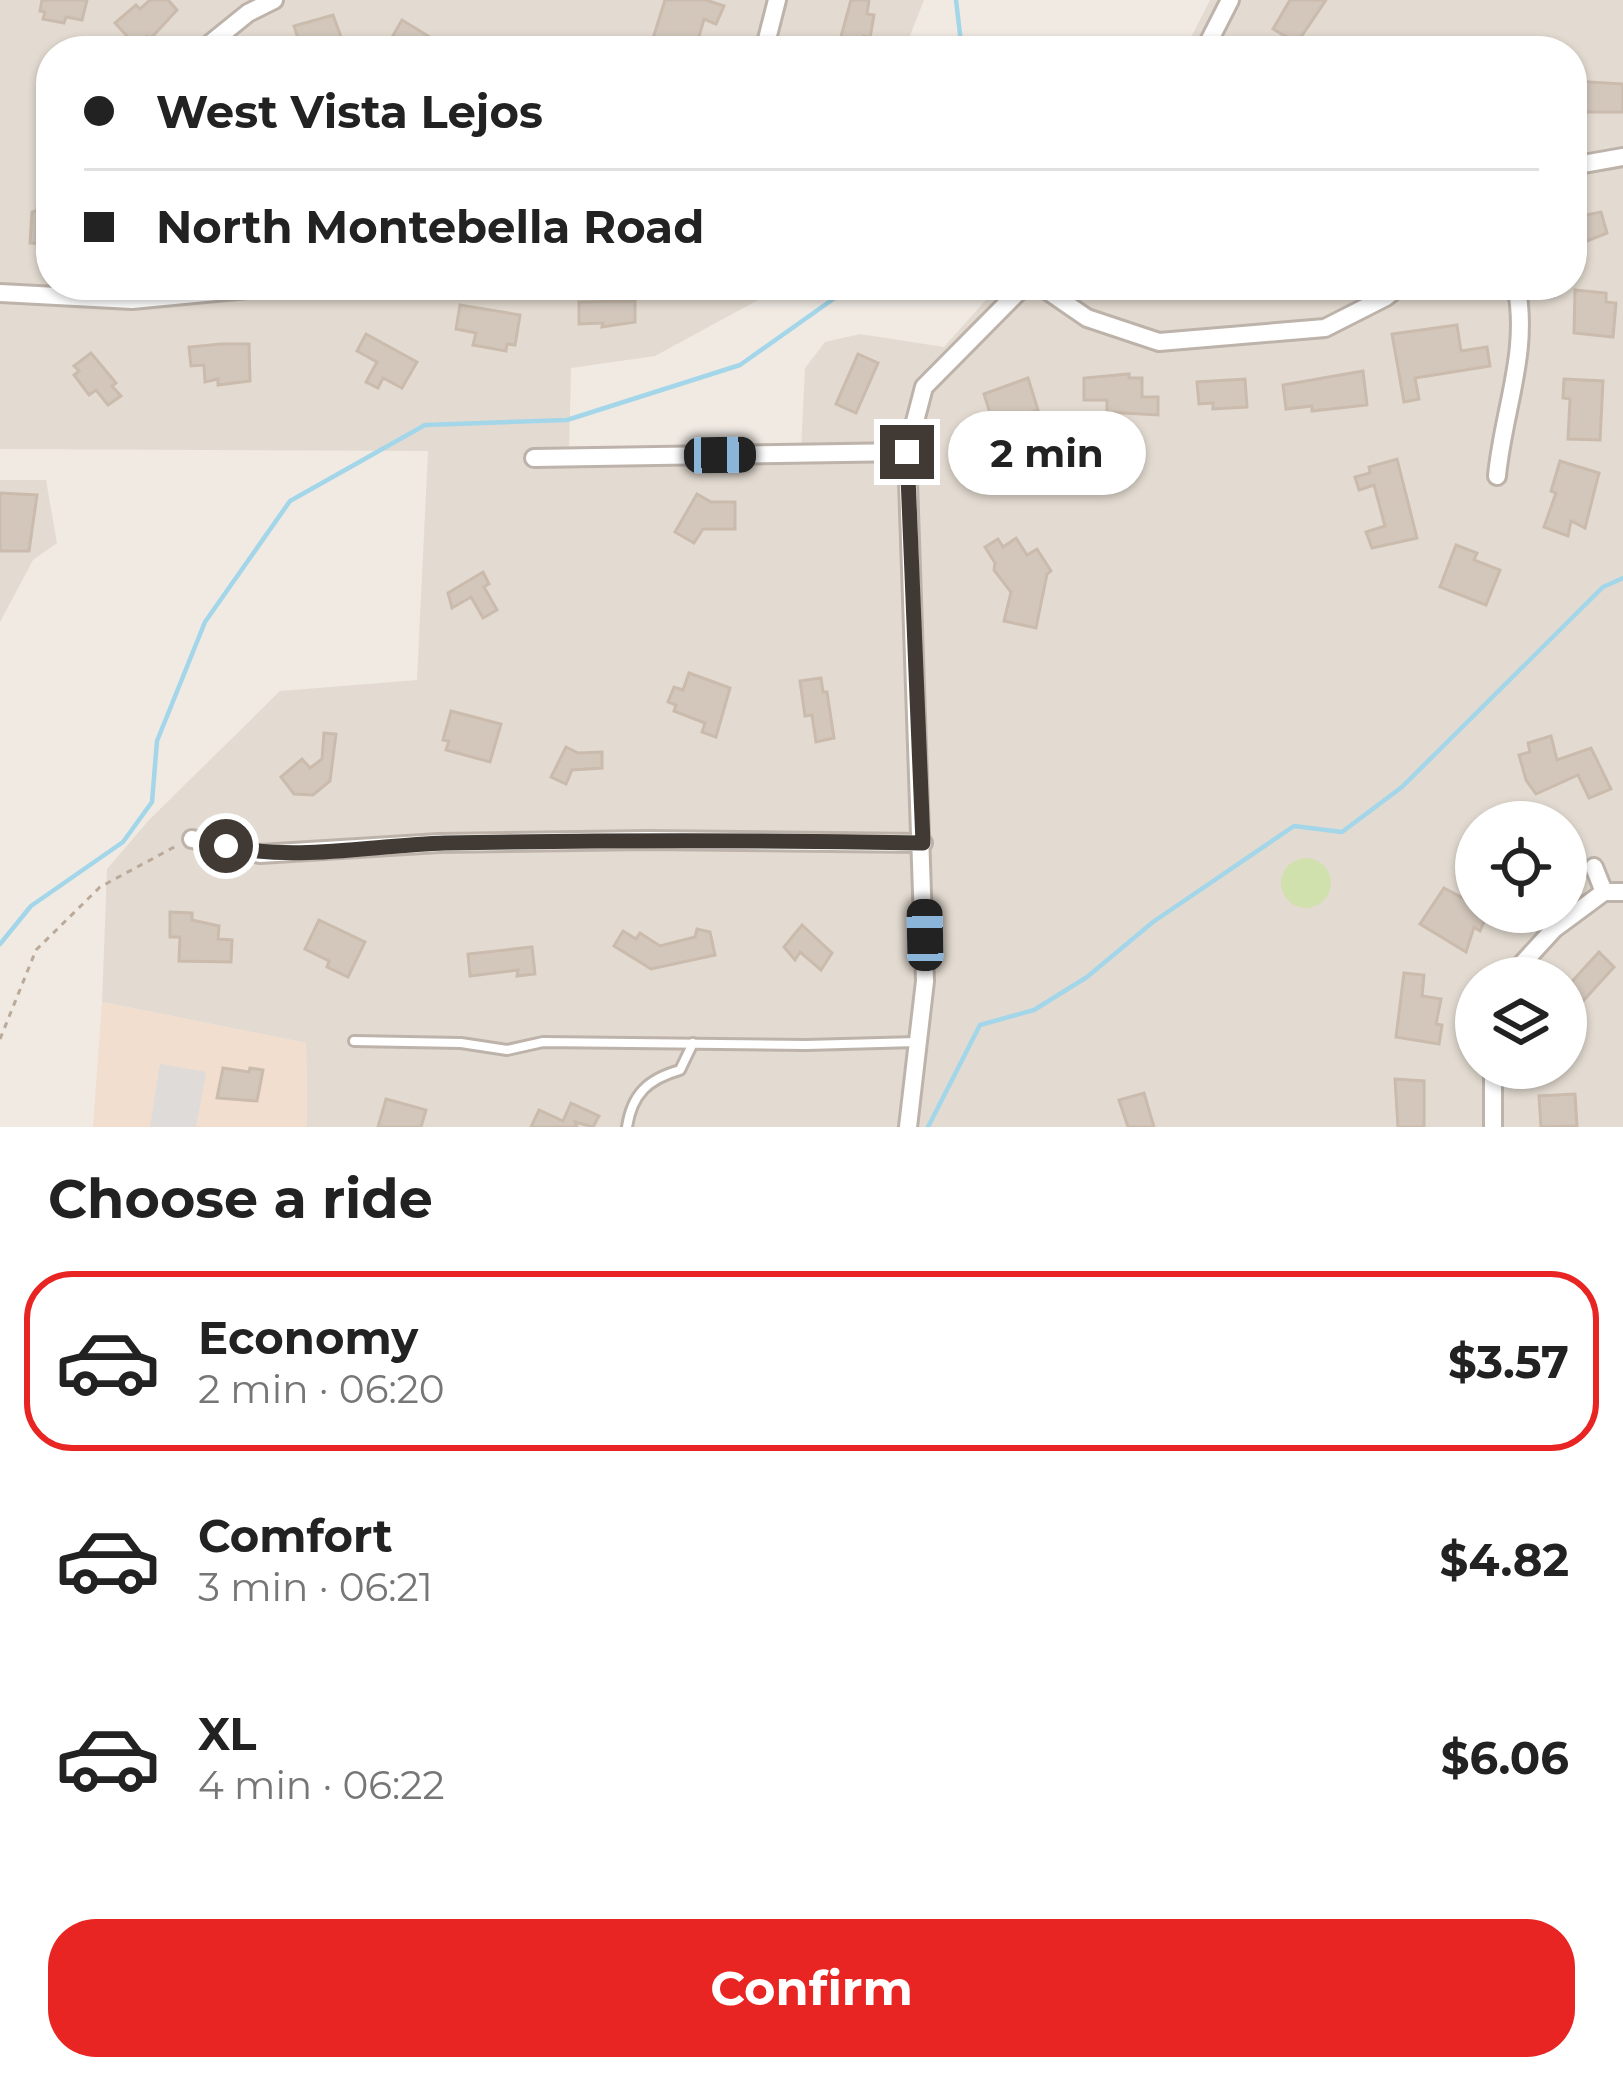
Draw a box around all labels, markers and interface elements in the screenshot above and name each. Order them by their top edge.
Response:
text: West Vista Lejos [156,84,543,139]
text: North Montebella Road [156,199,704,254]
callout: 2 min [949,410,1147,494]
route end [880,425,934,479]
text: 2 min [990,429,1104,477]
car [684,436,756,474]
map controls [1455,801,1587,1089]
button: locate [1455,801,1587,933]
route start [199,819,253,873]
car [906,899,944,971]
button: layers [1455,957,1587,1089]
text: Choose a ride [48,1166,433,1232]
icon: car [54,1307,162,1415]
text: Economy [198,1310,418,1365]
text: $3.57 [1448,1334,1569,1389]
text: 2 min · 06:20 [198,1365,445,1413]
icon: car [54,1505,162,1613]
text: Comfort [198,1508,393,1563]
text: $4.82 [1439,1532,1569,1587]
text: 3 min · 06:21 [198,1563,433,1611]
icon: car [54,1703,162,1811]
text: XL [198,1706,256,1761]
text: $6.06 [1441,1730,1569,1785]
text: 4 min · 06:22 [198,1761,445,1809]
button: Confirm [48,1919,1575,2057]

